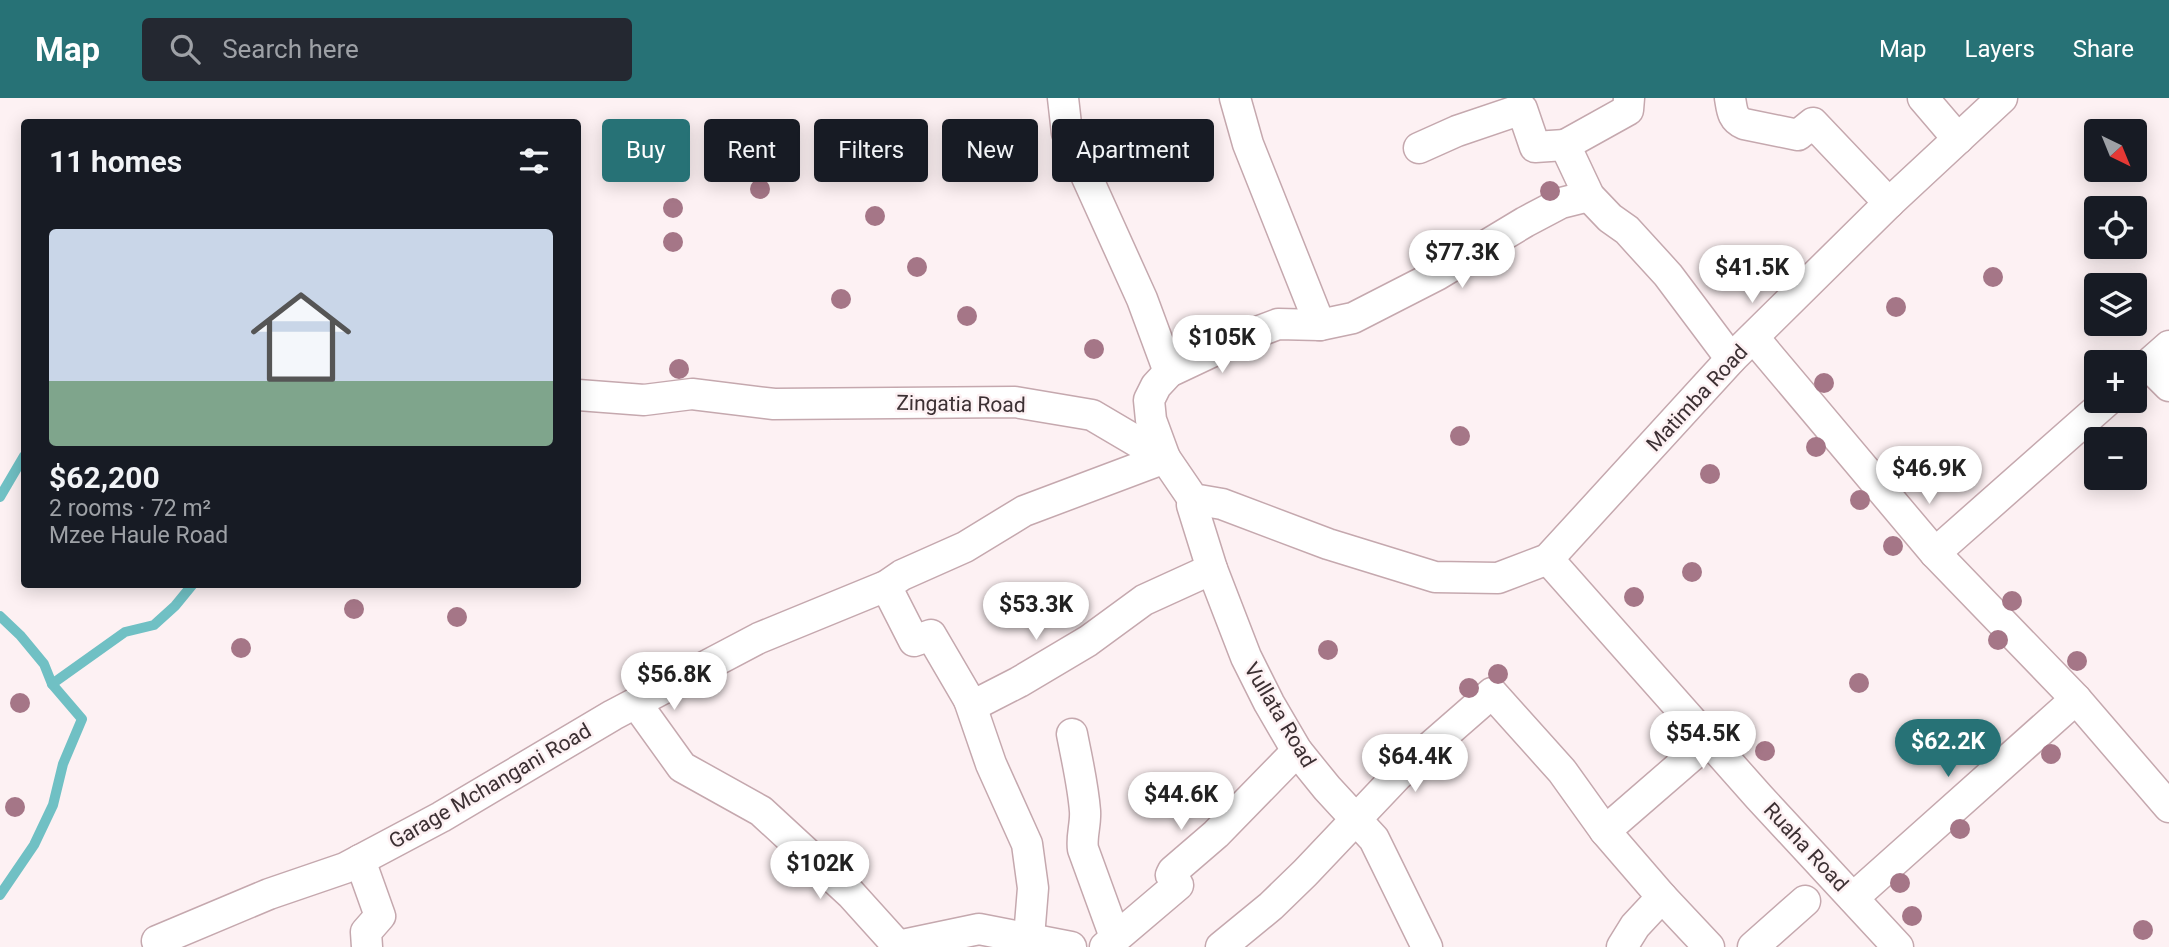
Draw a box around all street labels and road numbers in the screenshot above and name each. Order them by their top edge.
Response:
street label: Matimba Road [1642,340,1752,456]
street label: Zingatia Road [896,391,1026,417]
street label: Vullata Road [1239,658,1321,772]
street label: Garage Mchangani Road [385,718,595,854]
street label: Ruaha Road [1759,798,1853,896]

